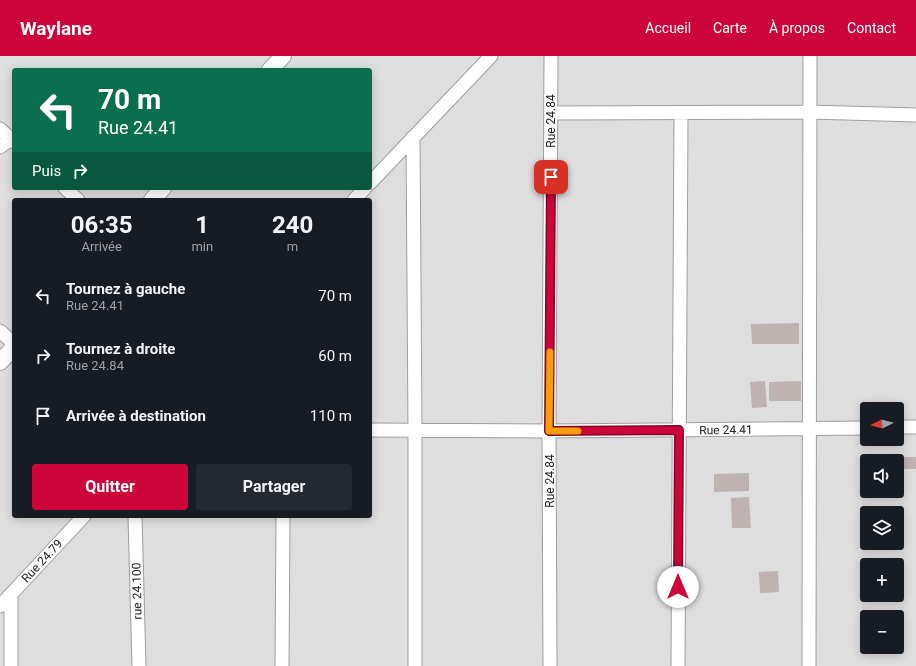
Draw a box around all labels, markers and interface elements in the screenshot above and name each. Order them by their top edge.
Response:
text: Waylane [20,17,92,40]
text: Accueil [645,20,691,36]
text: Carte [713,20,747,36]
text: À propos [769,20,825,36]
text: Contact [847,20,896,36]
text: 70 m [98,83,161,116]
icon: left [32,84,84,136]
street label: Rue 24.84 [544,94,558,148]
text: Rue 24.41 [98,117,178,138]
icon: right [69,160,91,182]
pin [534,160,568,194]
text: Puis [32,162,61,180]
icon: arrive [540,166,562,188]
text: 06:35 [71,211,133,239]
text: 1 [195,211,209,239]
text: 240 [272,211,313,239]
text: Arrivée [81,239,122,254]
text: min [191,239,213,254]
text: m [287,239,298,254]
text: Tournez à gauche [66,280,185,298]
icon: left [32,285,54,307]
text: 70 m [318,287,352,305]
text: Rue 24.41 [66,298,124,313]
text: Tournez à droite [66,340,175,358]
icon: right [32,345,54,367]
text: 60 m [318,347,352,365]
text: Rue 24.84 [66,358,124,373]
north arrow [860,402,904,446]
map controls [860,402,904,654]
icon: arrive [32,405,54,427]
text: Arrivée à destination [66,407,206,425]
text: 110 m [310,407,352,425]
street label: Rue 24.41 [699,423,753,437]
street label: Rue 24.84 [543,454,557,508]
button: sound [860,454,904,498]
button: Quitter [32,464,188,510]
button: Partager [196,464,352,510]
button: layers [860,506,904,550]
street label: Rue 24.79 [19,537,65,585]
button: + [860,558,904,602]
street label: rue 24.100 [130,562,144,620]
position arrow [657,566,699,608]
button: − [860,610,904,654]

